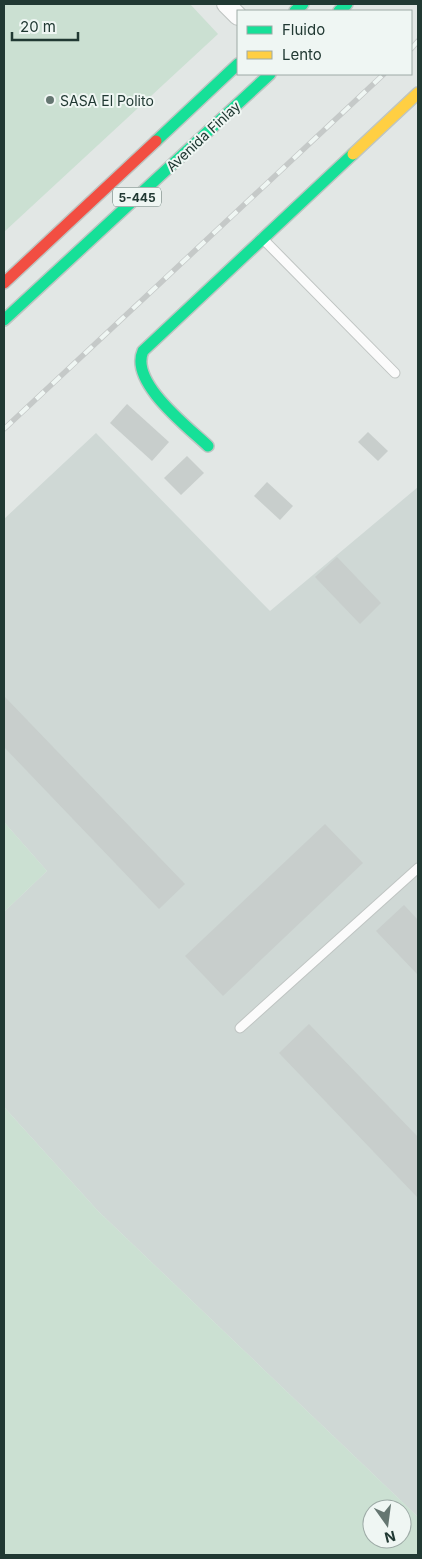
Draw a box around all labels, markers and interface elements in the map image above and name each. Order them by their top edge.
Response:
scale bar [12,10,79,42]
legend [237,10,412,75]
text: 20 m [20,17,56,36]
text: Fluido [282,20,325,39]
text: Lento [282,45,322,64]
place label: SASA El Polito [60,92,154,109]
marker: SASA El Polito [44,94,56,106]
street label: Avenida Finlay [162,97,244,175]
road number: 5-445 [113,188,161,206]
north arrow [362,1499,412,1549]
text: N [383,1528,397,1547]

